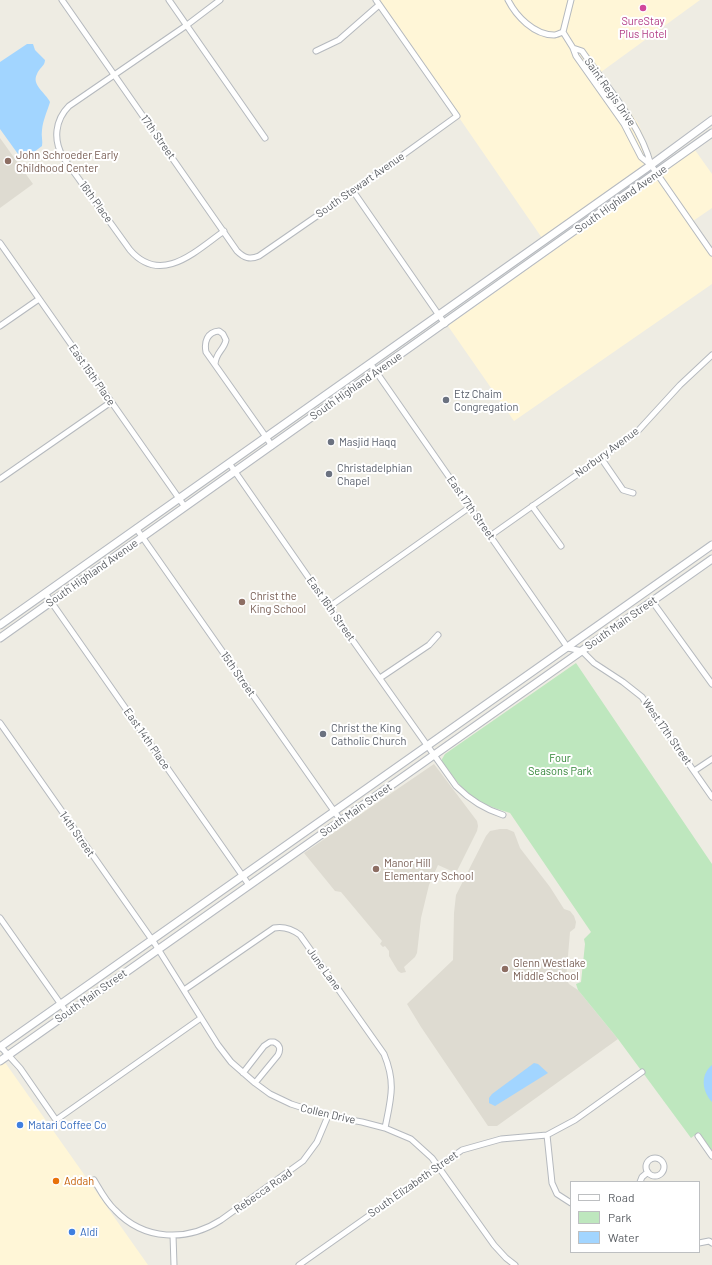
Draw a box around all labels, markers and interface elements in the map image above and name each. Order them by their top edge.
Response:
marker: SureStay Plus Hotel [638,3,648,13]
place label: SureStay Plus Hotel [619,14,667,40]
street label: Saint Regis Drive [582,55,638,129]
street label: 17th Street [138,112,178,162]
place label: John Schroeder Early Childhood Center [16,148,118,174]
street label: South Stewart Avenue [313,149,407,221]
marker: John Schroeder Early Childhood Center [3,156,13,166]
street label: South Highland Avenue [572,162,670,236]
street label: 16th Place [77,179,115,225]
street label: East 15th Place [66,342,118,408]
street label: South Highland Avenue [307,349,405,423]
place label: Etz Chaim Congregation [454,387,518,413]
marker: Etz Chaim Congregation [441,395,451,405]
street label: Norbury Avenue [572,424,642,480]
place label: Masjid Haqq [339,435,396,449]
marker: Masjid Haqq [326,437,336,447]
place label: Christadelphian Chapel [337,461,412,487]
marker: Christadelphian Chapel [324,469,334,479]
street label: East 17th Street [444,474,498,542]
street label: South Highland Avenue [43,536,141,610]
street label: East 16th Street [304,574,358,644]
place label: Christ the King School [250,589,306,615]
street label: South Main Street [582,593,660,653]
marker: Christ the King School [237,597,247,607]
street label: 15th Street [218,649,258,699]
street label: West 17th Street [639,696,695,768]
street label: East 14th Place [121,706,173,772]
place label: Christ the King Catholic Church [331,721,406,747]
marker: Christ the King Catholic Church [318,729,328,739]
park label: Four Seasons Park [528,751,592,777]
street label: South Main Street [317,780,395,840]
street label: 14th Street [57,809,97,859]
place label: Manor Hill Elementary School [384,856,474,882]
marker: Manor Hill Elementary School [371,864,381,874]
street label: June Lane [304,945,344,993]
place label: Glenn Westlake Middle School [513,956,586,982]
marker: Glenn Westlake Middle School [500,964,510,974]
street label: South Main Street [52,966,130,1026]
street label: Collen Drive [299,1101,357,1127]
place label: Matari Coffee Co [28,1118,107,1132]
marker: Matari Coffee Co [15,1120,25,1130]
street label: South Elizabeth Street [365,1148,461,1220]
street label: Rebecca Road [231,1166,295,1216]
place label: Addah [64,1174,94,1188]
marker: Addah [51,1176,61,1186]
legend [570,1181,700,1253]
text: Road [608,1190,635,1204]
text: Park [608,1210,632,1224]
place label: Aldi [80,1225,98,1239]
marker: Aldi [67,1227,77,1237]
text: Water [608,1230,639,1244]

